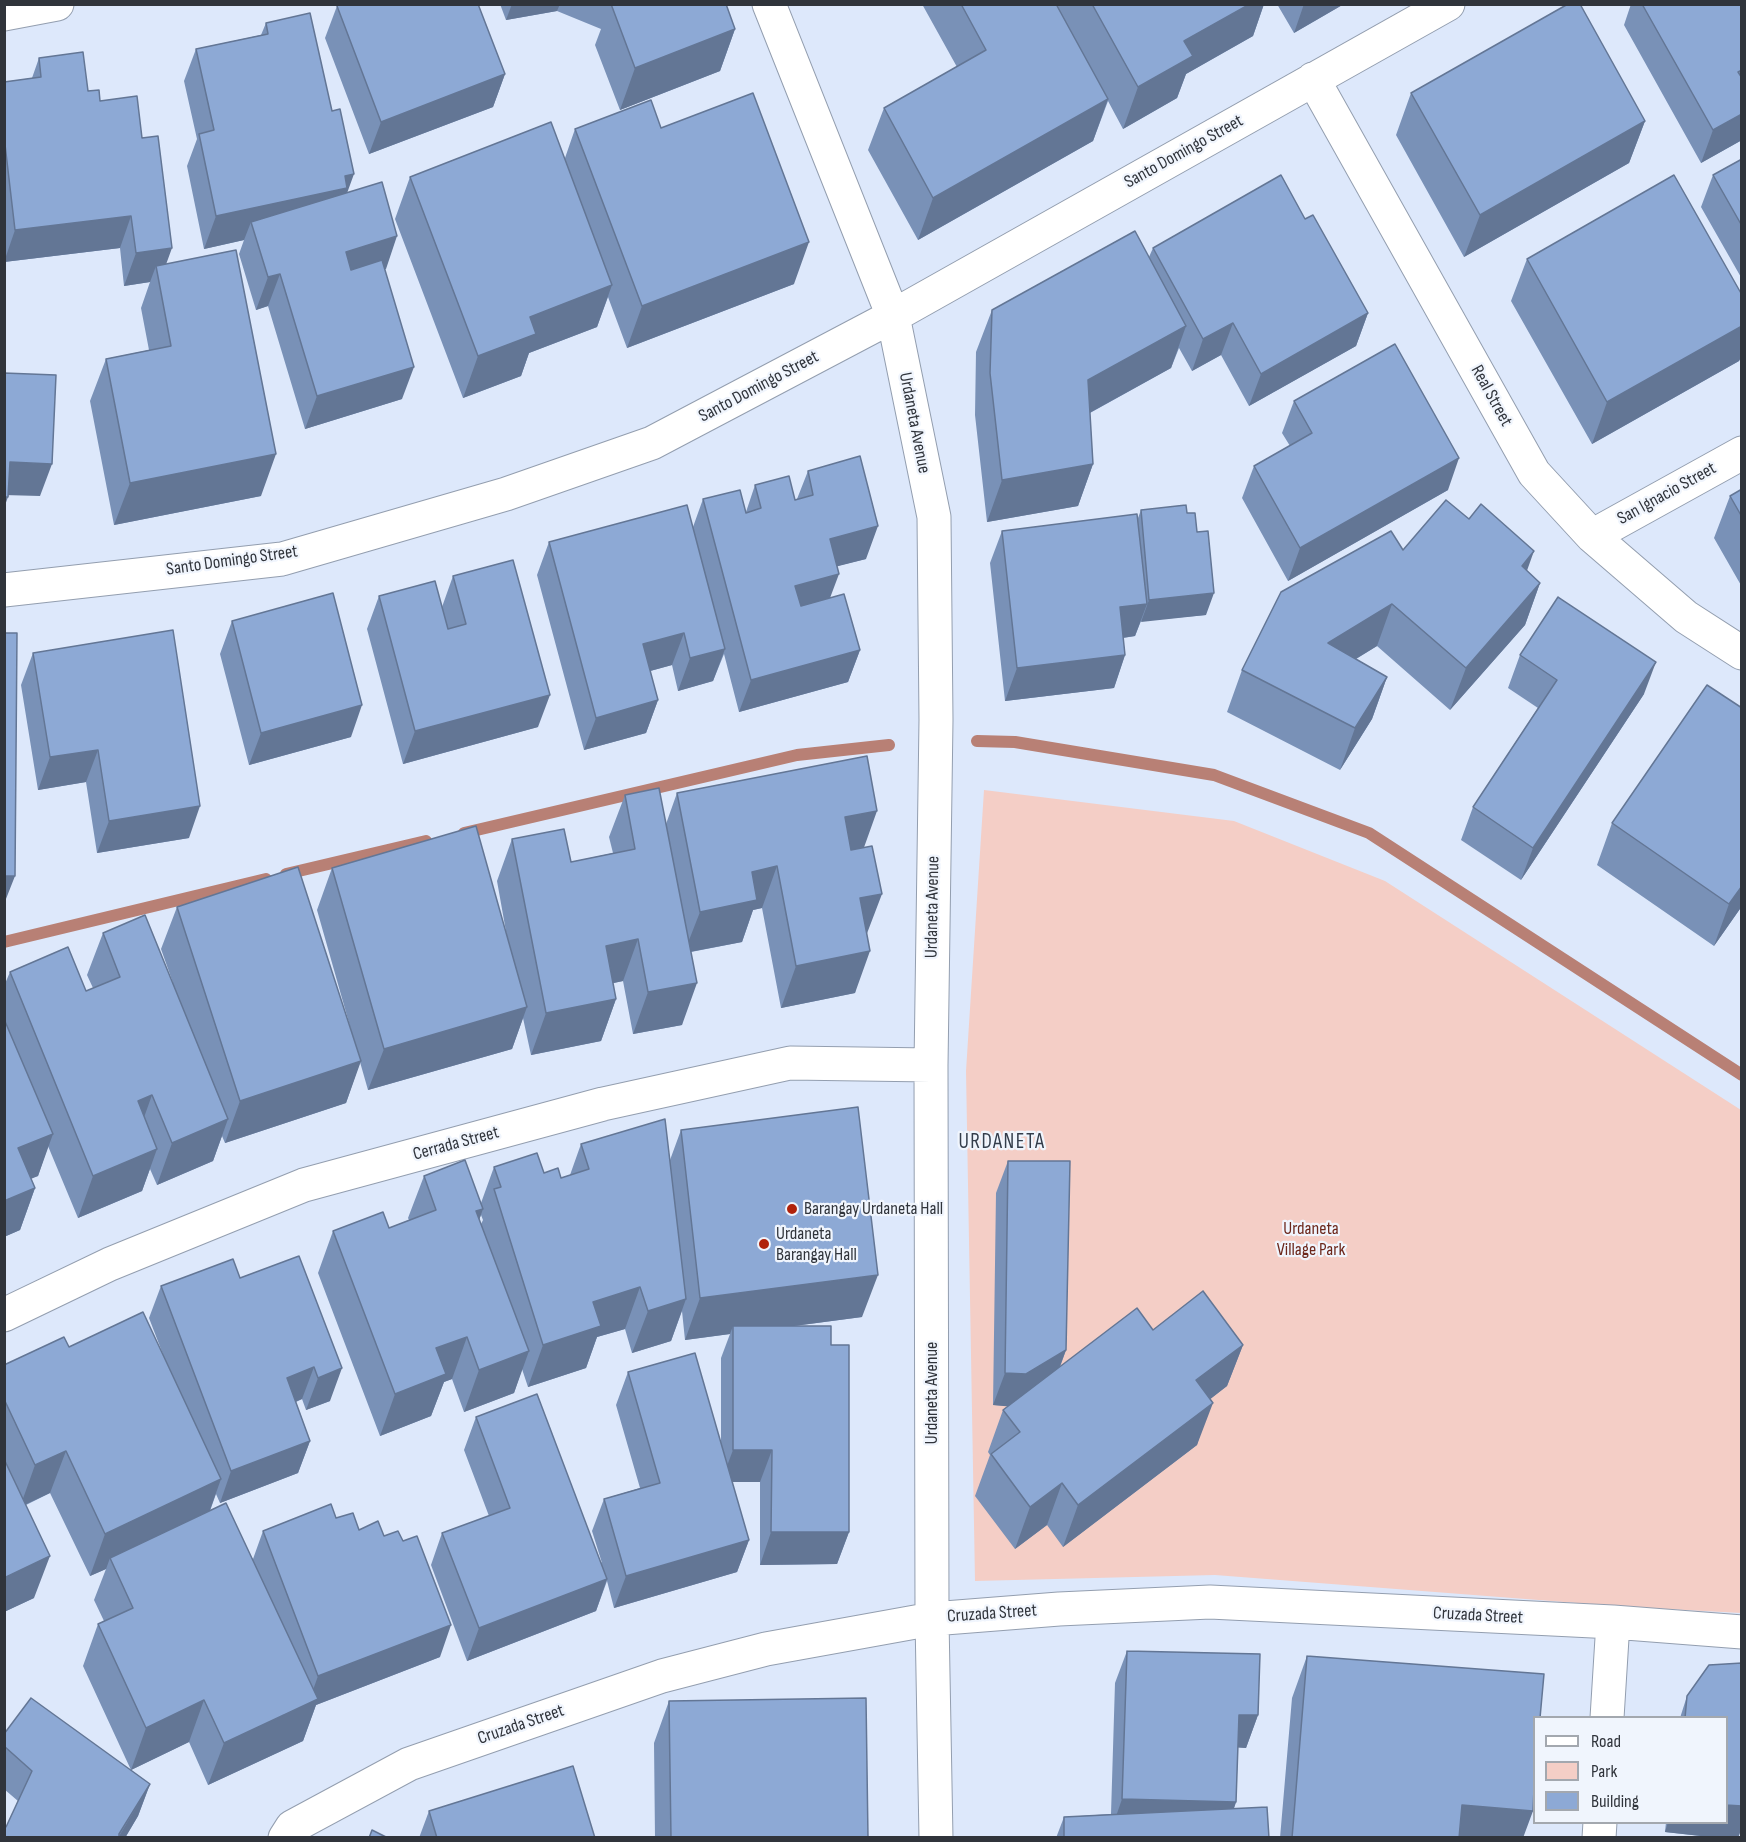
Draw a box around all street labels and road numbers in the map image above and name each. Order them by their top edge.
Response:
street label: Santo Domingo Street [1121,110,1247,194]
street label: Santo Domingo Street [695,346,823,428]
street label: Real Street [1465,362,1517,430]
street label: Urdaneta Avenue [894,371,934,475]
street label: San Ignacio Street [1614,458,1720,530]
street label: Santo Domingo Street [165,541,299,581]
street label: Urdaneta Avenue [921,856,945,958]
street label: Cerrada Street [411,1122,501,1166]
street label: Urdaneta Avenue [921,1342,943,1444]
street label: Cruzada Street [946,1600,1038,1628]
street label: Cruzada Street [1432,1603,1524,1629]
street label: Cruzada Street [475,1700,567,1750]

